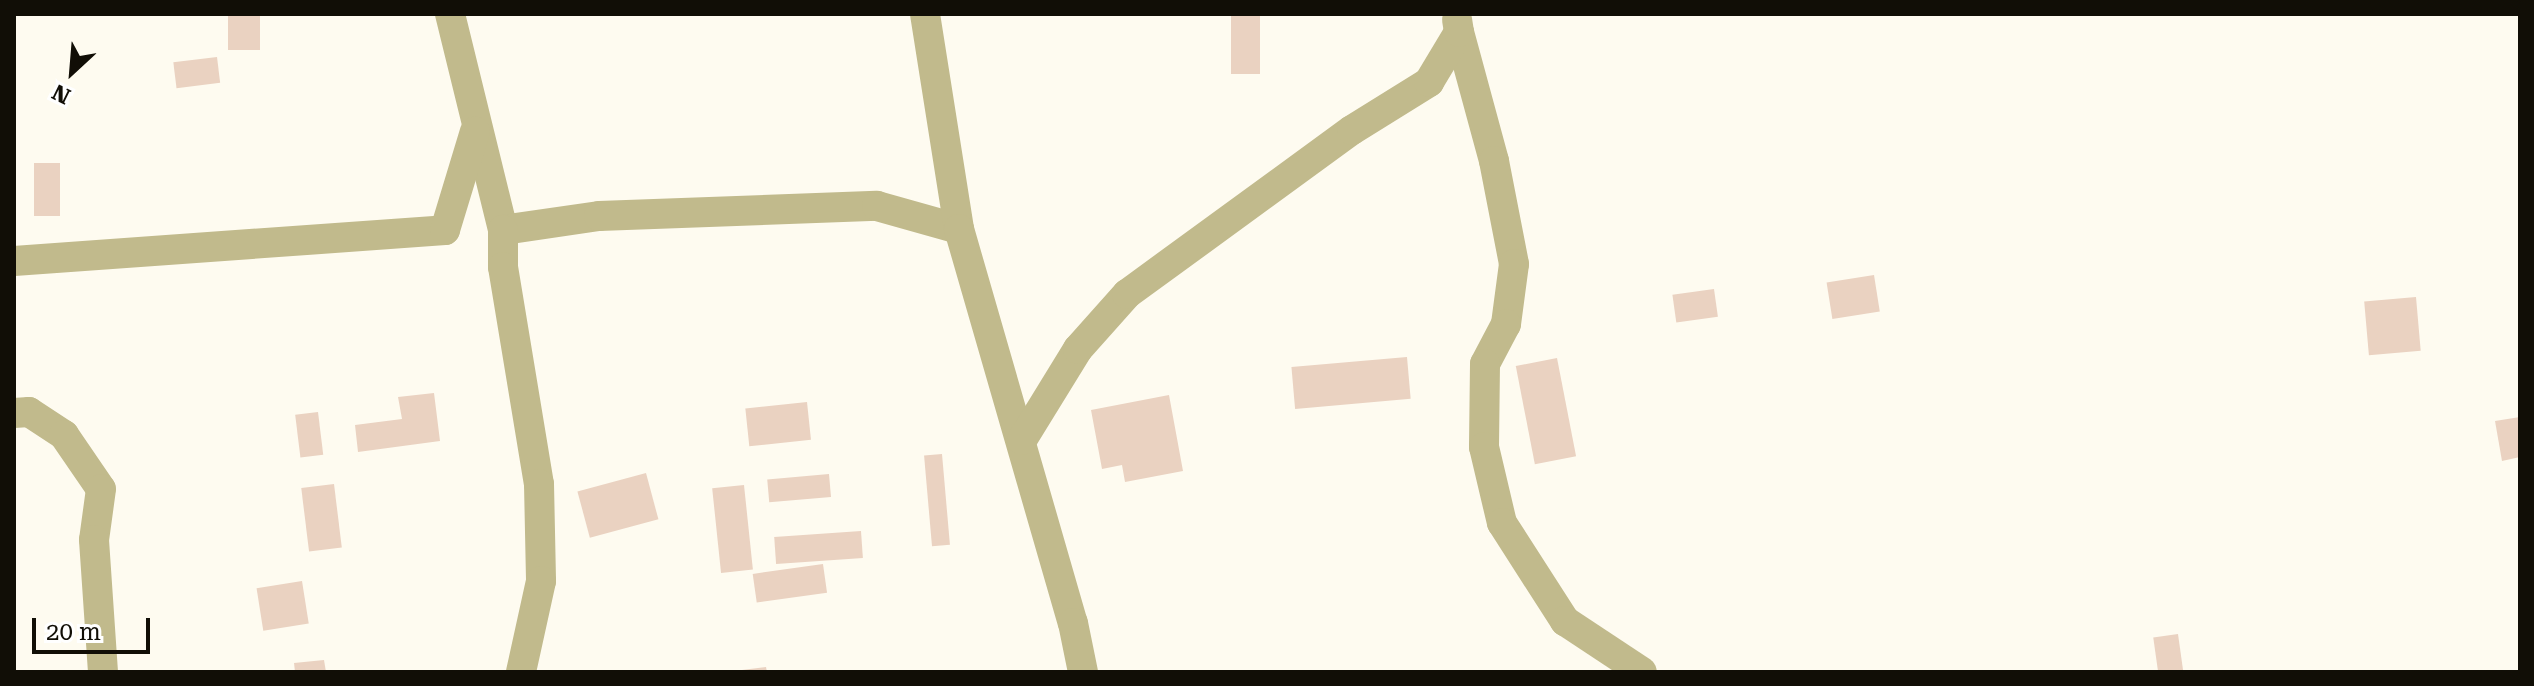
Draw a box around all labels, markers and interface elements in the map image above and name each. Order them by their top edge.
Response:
north arrow [32,32,112,112]
text: N [48,79,74,109]
scale bar [36,602,154,652]
text: 20 m [46,618,101,646]

